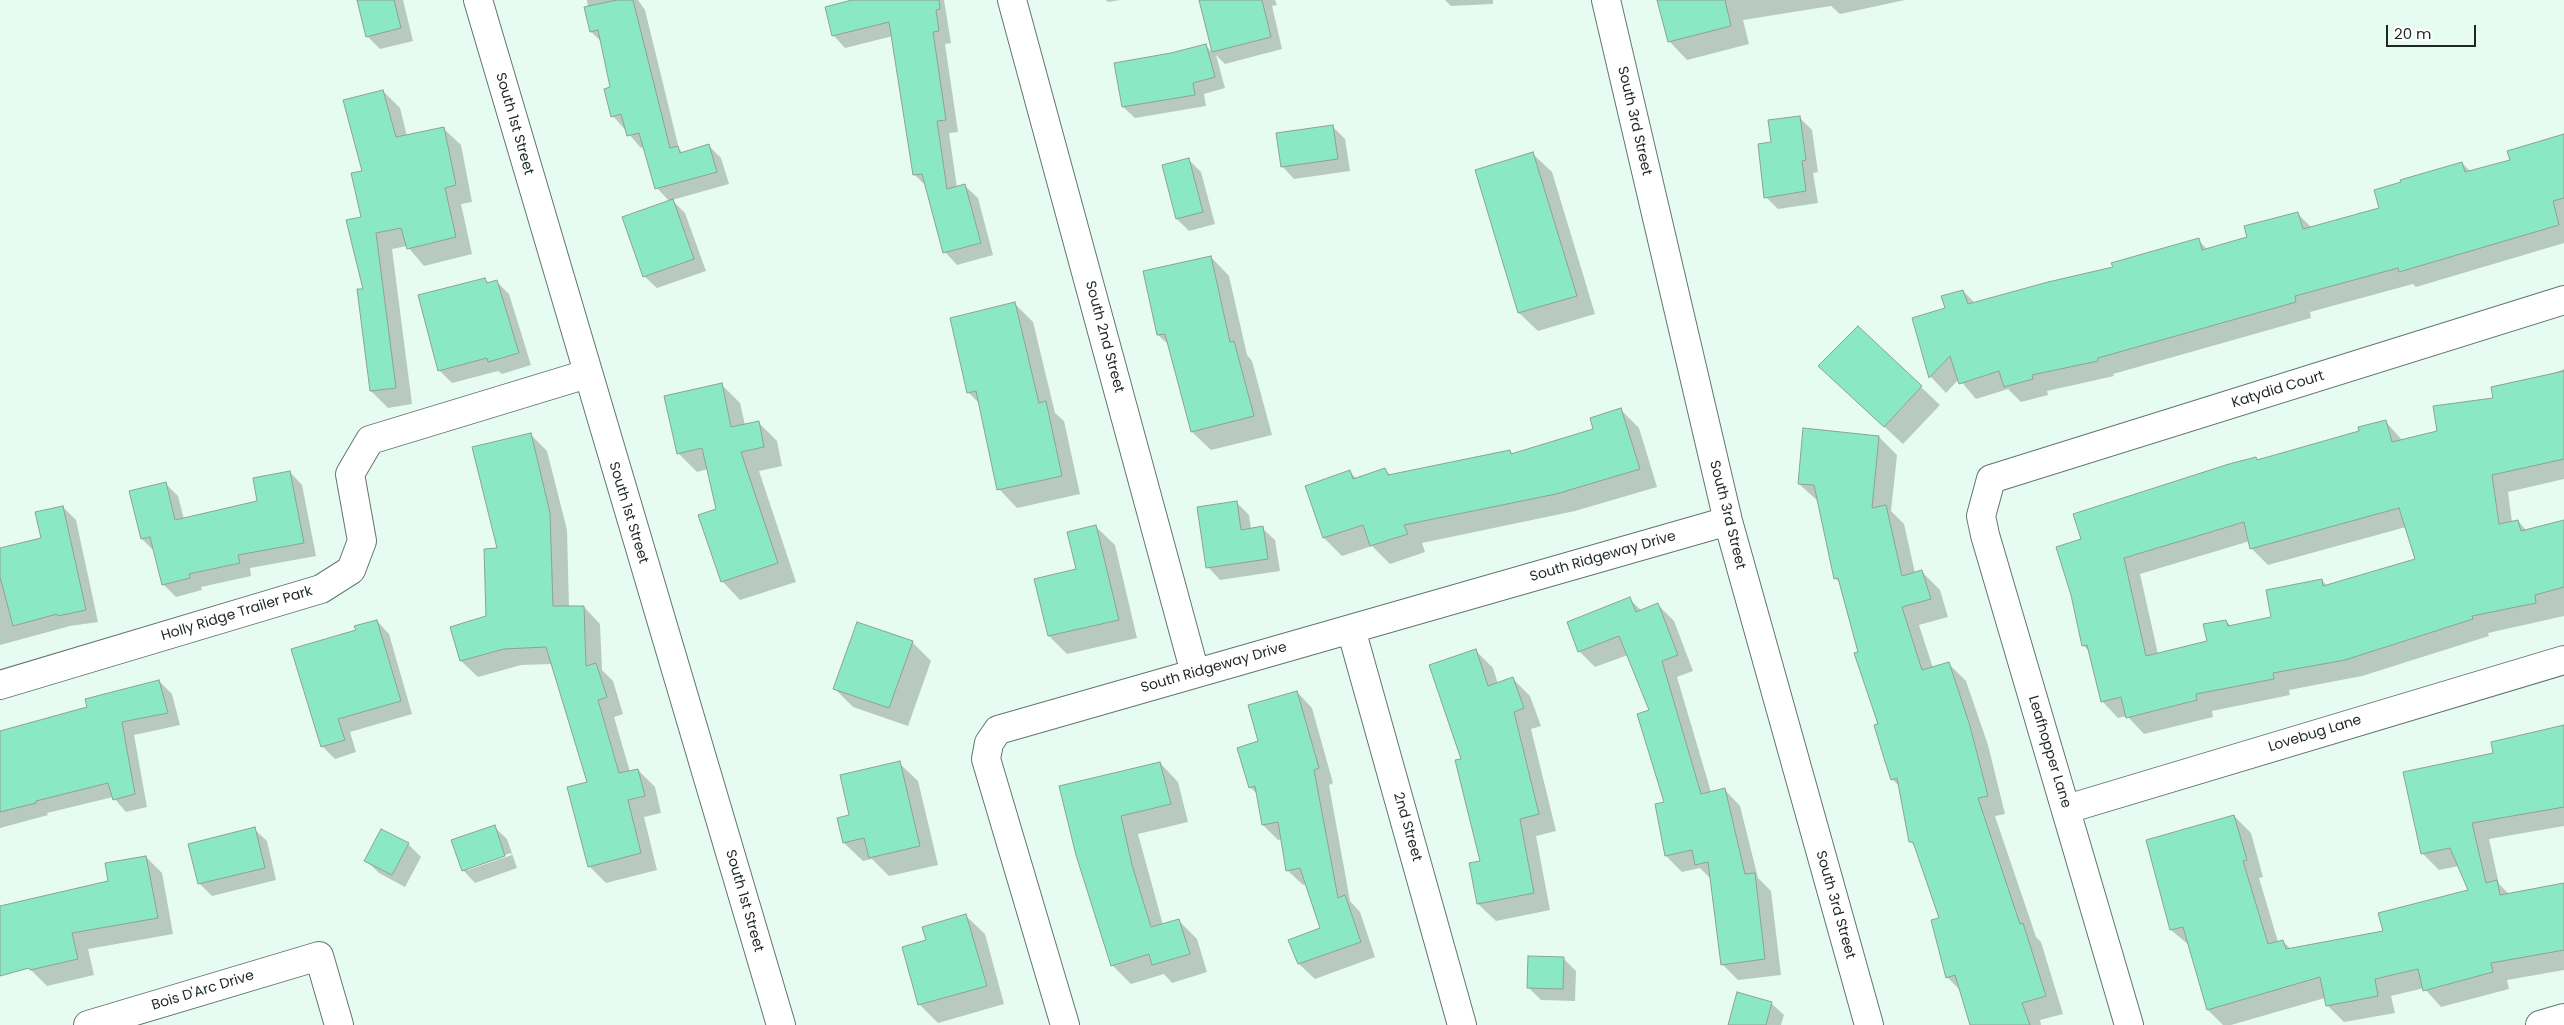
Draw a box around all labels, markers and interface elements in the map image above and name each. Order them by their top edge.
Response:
scale bar [2389,15,2479,47]
text: 20 m [2394,23,2432,44]
street label: South 3rd Street [1613,65,1655,177]
street label: South 1st Street [491,71,537,177]
street label: South 2nd Street [1081,279,1127,395]
street label: Katydid Court [2230,368,2326,412]
street label: South 3rd Street [1705,459,1749,571]
street label: South 1st Street [605,460,651,566]
street label: South Ridgeway Drive [1528,528,1678,586]
street label: Holly Ridge Trailer Park [159,583,315,645]
street label: South Ridgeway Drive [1139,639,1289,697]
street label: Leafhopper Lane [2024,694,2074,810]
street label: Lovebug Lane [2266,712,2364,756]
street label: 2nd Street [1389,790,1425,864]
street label: South 1st Street [721,848,767,954]
street label: South 3rd Street [1812,849,1858,961]
street label: Bois D'Arc Drive [150,967,256,1015]

